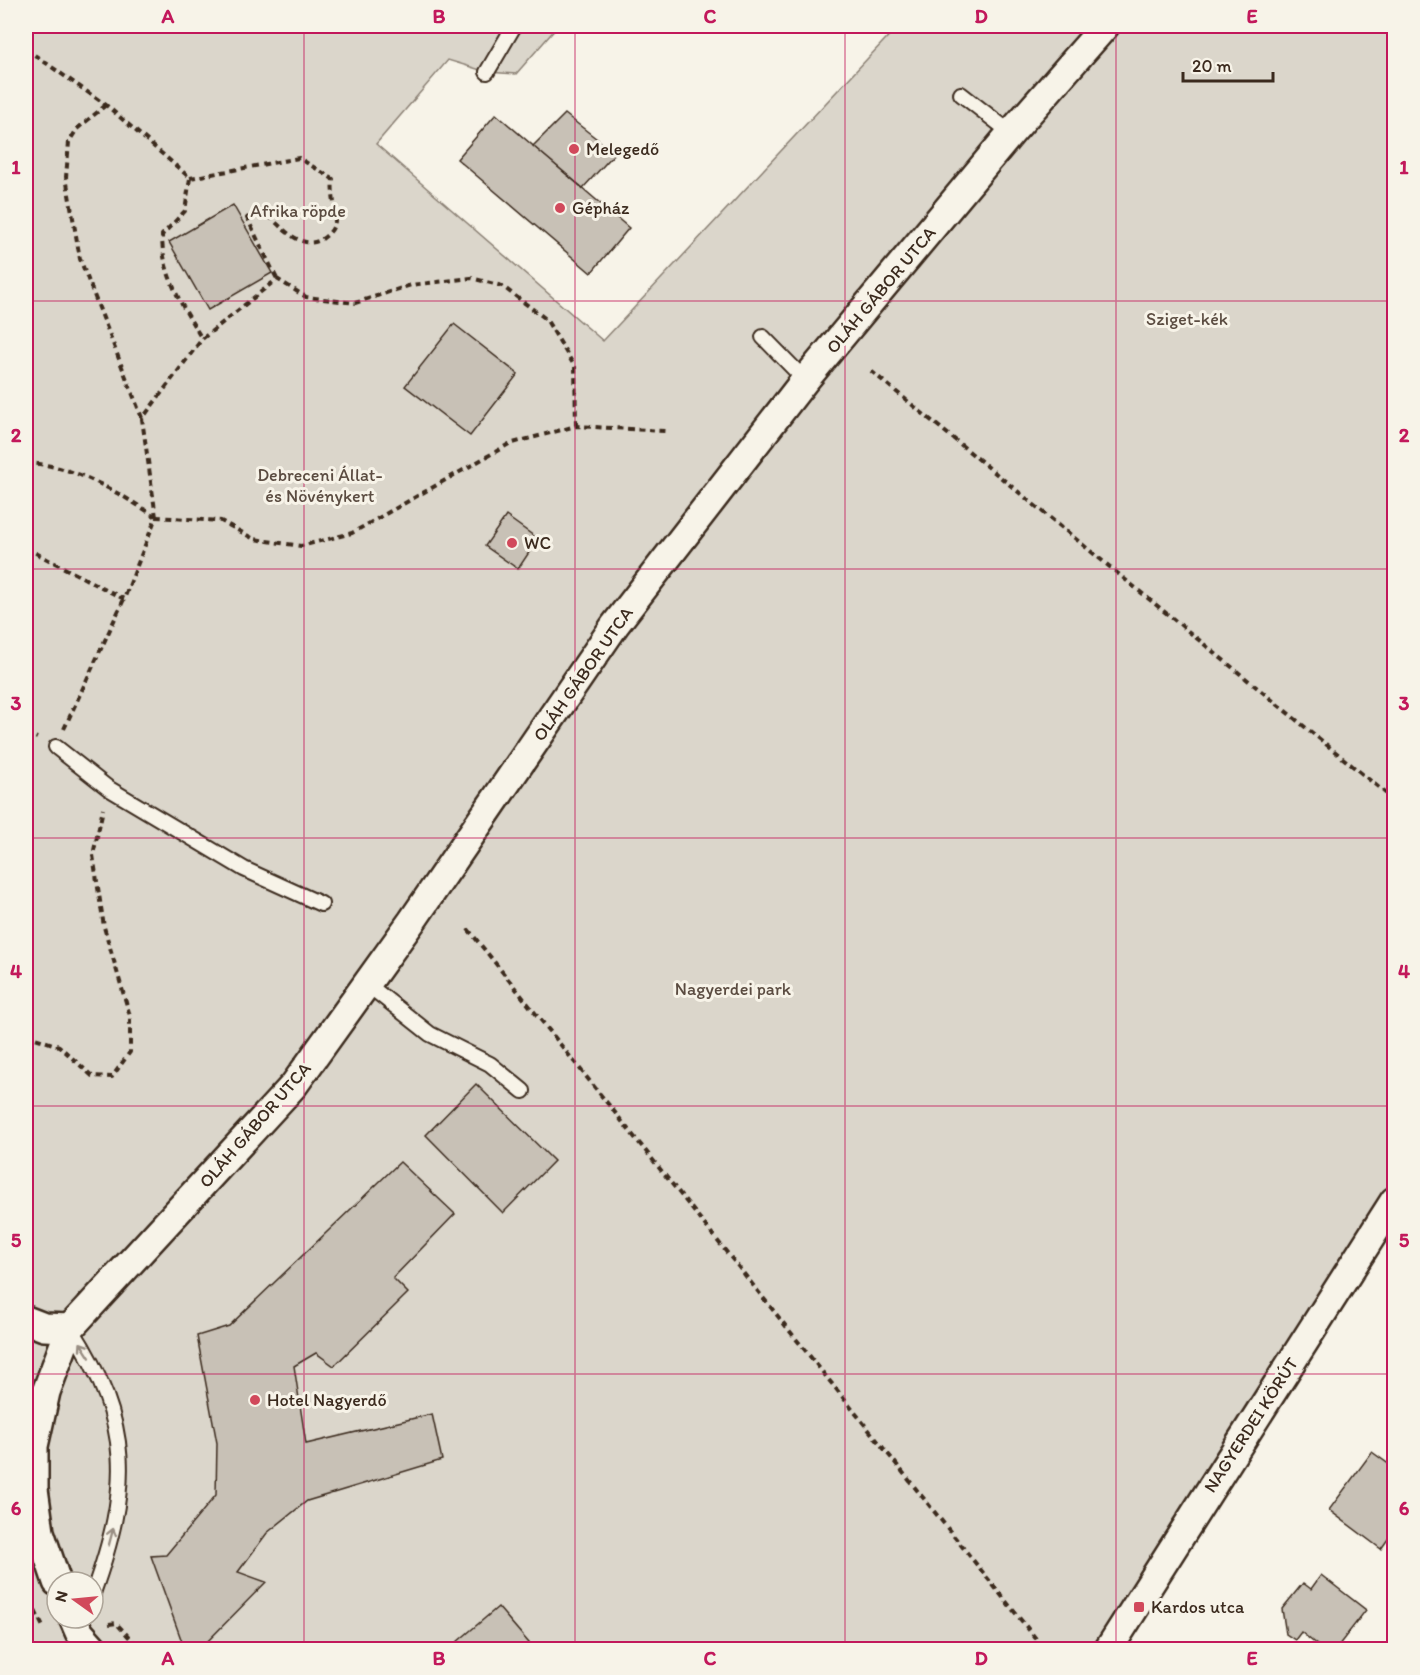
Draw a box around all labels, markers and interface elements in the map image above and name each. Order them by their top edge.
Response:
text: A [161,4,175,28]
text: B [433,4,446,28]
text: C [704,4,717,28]
text: D [974,4,988,28]
text: E [1246,4,1258,28]
scale bar [1183,45,1273,83]
text: 20 m [1192,55,1232,77]
place label: Melegedő [586,138,659,160]
marker: Melegedő [567,142,581,156]
text: 1 [11,155,21,179]
text: 1 [1399,155,1409,179]
place label: Gépház [572,197,630,219]
park label: Afrika röpde [250,200,346,222]
marker: Gépház [553,201,567,215]
street label: OLÁH GÁBOR UTCA [821,222,941,358]
park label: Sziget-kék [1146,308,1228,330]
text: 2 [11,423,22,447]
text: 2 [1399,423,1410,447]
park label: Debreceni Állat- és Növénykert [257,464,383,507]
place label: WC [524,532,551,554]
marker: WC [505,536,519,550]
street label: OLÁH GÁBOR UTCA [528,602,638,745]
text: 3 [11,691,22,715]
text: 3 [1399,691,1410,715]
text: 4 [10,959,22,983]
text: 4 [1398,959,1410,983]
park label: Nagyerdei park [675,978,792,1000]
street label: OLÁH GÁBOR UTCA [195,1057,316,1192]
text: 5 [11,1228,22,1252]
text: 5 [1399,1228,1410,1252]
one-way arrow [79,1343,91,1359]
street label: NAGYERDEI KÖRÚT [1199,1353,1303,1497]
place label: Hotel Nagyerdő [267,1389,387,1411]
marker: Hotel Nagyerdő [248,1393,262,1407]
text: 6 [11,1496,22,1520]
text: 6 [1399,1496,1410,1520]
one-way arrow [105,1528,117,1547]
north arrow [45,1570,105,1630]
text: N [50,1589,72,1604]
place label: Kardos utca [1151,1596,1245,1618]
marker: Kardos utca [1132,1600,1146,1614]
text: A [161,1646,175,1670]
text: B [433,1646,446,1670]
text: C [704,1646,717,1670]
text: D [974,1646,988,1670]
text: E [1246,1646,1258,1670]

